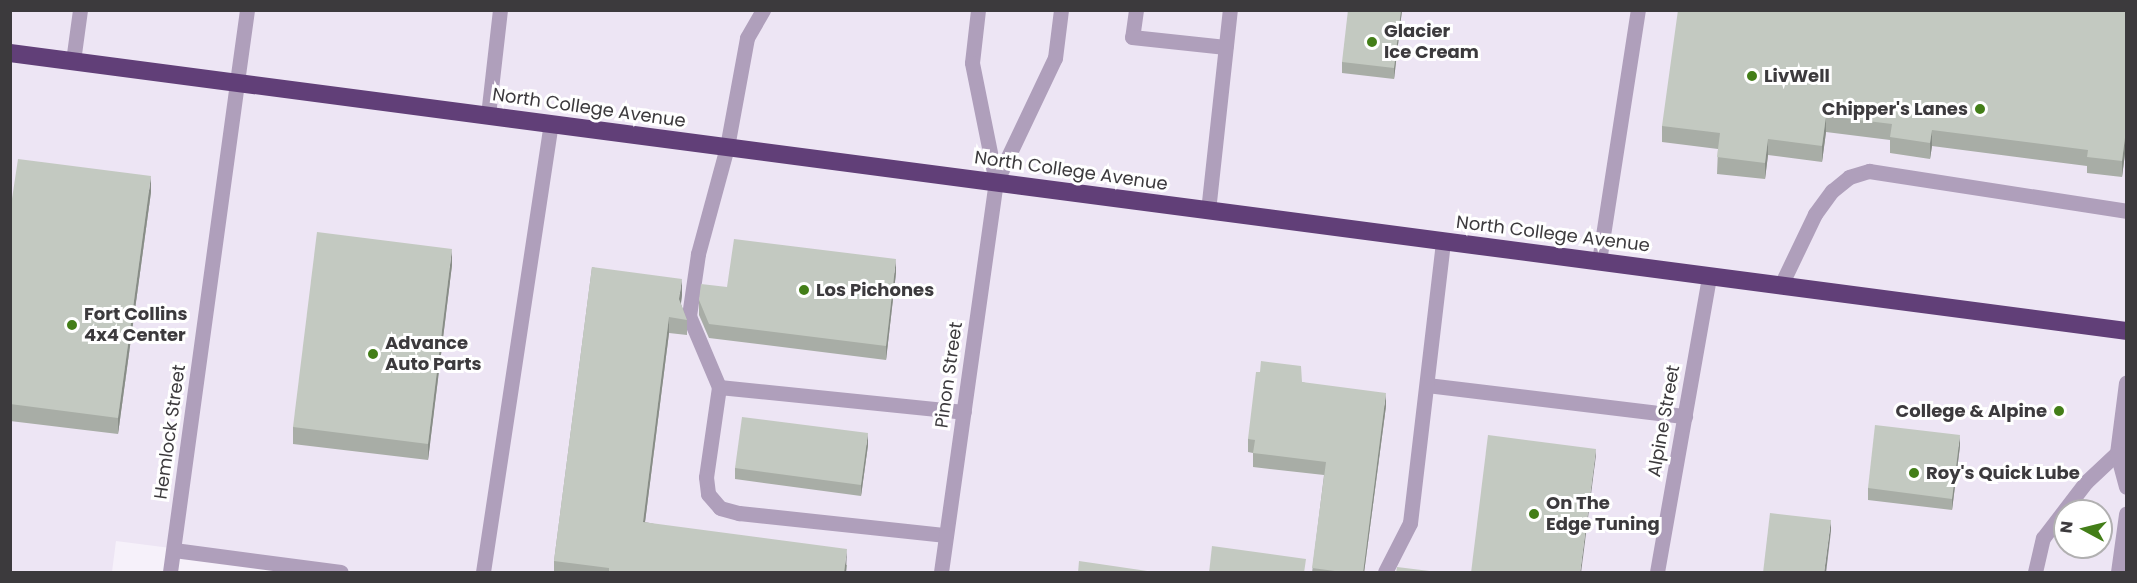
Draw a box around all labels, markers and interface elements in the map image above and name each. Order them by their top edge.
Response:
place label: Glacier Ice Cream [1384,21,1479,63]
marker: Glacier Ice Cream [1365,35,1379,49]
place label: LivWell [1764,65,1830,87]
marker: LivWell [1745,69,1759,83]
street label: North College Avenue [491,84,687,132]
place label: Chipper's Lanes [1822,98,1968,120]
marker: Chipper's Lanes [1973,102,1987,116]
street label: North College Avenue [973,147,1169,195]
street label: North College Avenue [1455,211,1651,257]
place label: Los Pichones [816,279,934,301]
marker: Los Pichones [797,283,811,297]
place label: Fort Collins 4x4 Center [84,304,187,346]
marker: Fort Collins 4x4 Center [65,318,79,332]
street label: Pinon Street [931,321,967,429]
place label: Advance Auto Parts [385,333,481,376]
marker: Advance Auto Parts [366,347,380,361]
street label: Hemlock Street [150,363,190,501]
street label: Alpine Street [1644,363,1684,479]
place label: College & Alpine [1895,400,2047,422]
marker: College & Alpine [2052,404,2066,418]
place label: Roy's Quick Lube [1926,462,2080,484]
marker: Roy's Quick Lube [1907,466,1921,480]
place label: On The Edge Tuning [1546,493,1660,536]
north arrow [2053,499,2113,559]
marker: On The Edge Tuning [1527,507,1541,521]
text: N [2054,520,2079,534]

